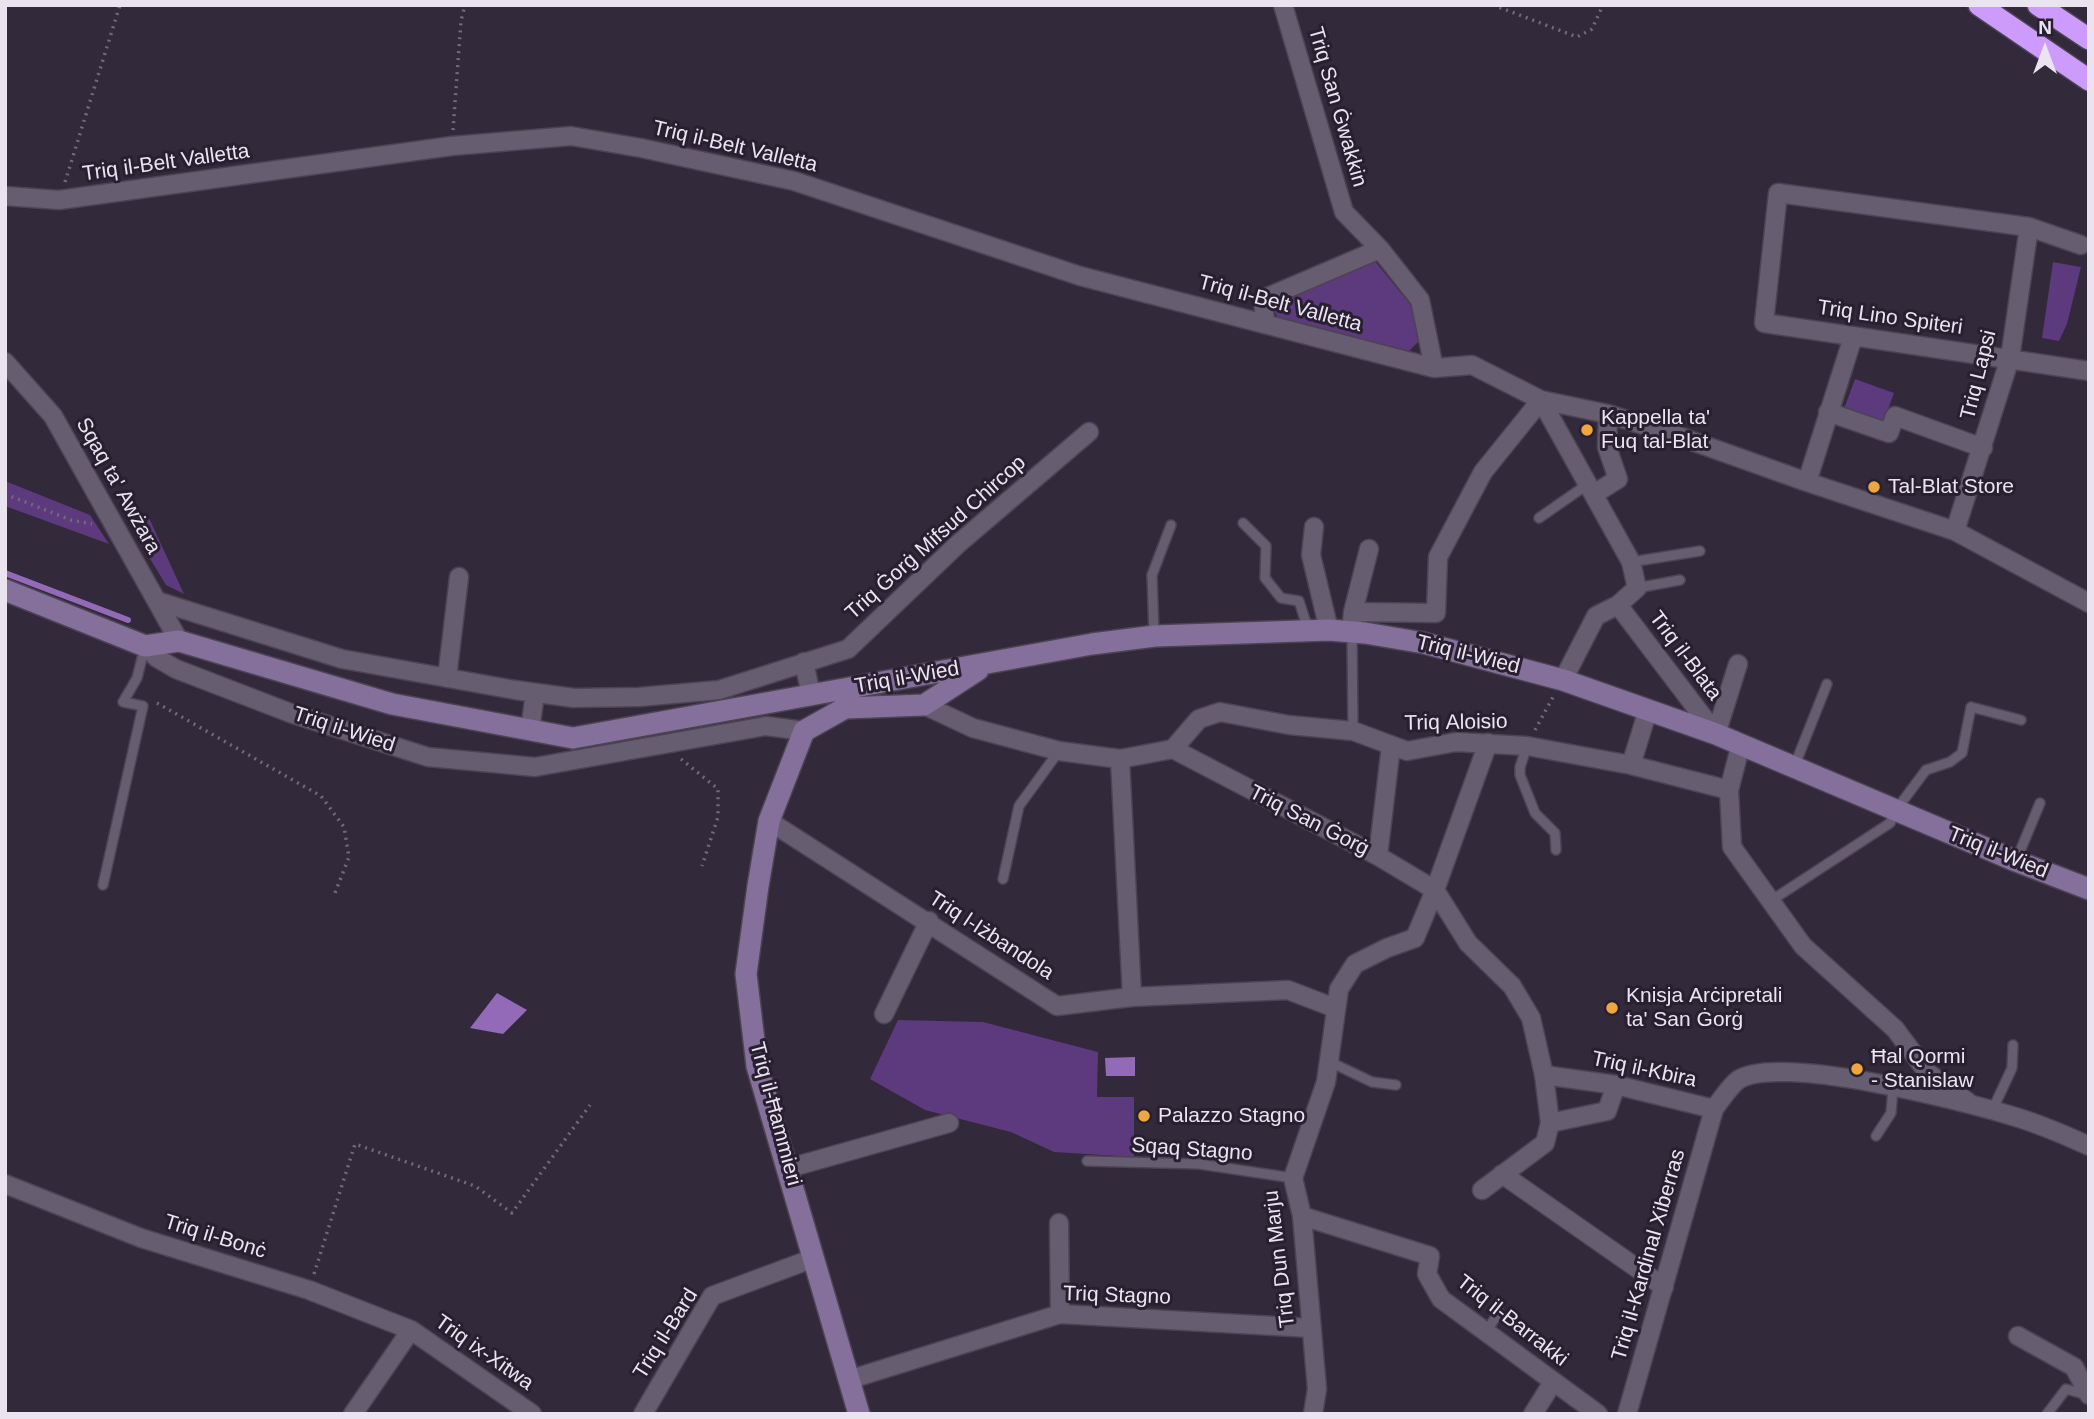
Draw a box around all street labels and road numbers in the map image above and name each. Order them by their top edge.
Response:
street label: Triq San Ġwakkin [1302,24,1372,190]
street label: Triq il-Belt Valletta [650,116,820,178]
street label: Triq il-Belt Valletta [81,139,251,187]
street label: Triq il-Belt Valletta [1196,270,1364,338]
street label: Triq Lino Spiteri [1816,295,1964,341]
street label: Triq Lapsi [1956,328,2002,422]
street label: Sqaq ta' Awżara [70,413,166,559]
street label: Triq Ġorġ Mifsud Chircop [841,450,1031,626]
street label: Triq il-Blata [1643,606,1727,706]
street label: Triq il-Wied [1414,630,1522,680]
street label: Triq il-Wied [853,656,961,700]
street label: Triq il-Wied [290,702,398,758]
street label: Triq Aloisio [1404,710,1508,736]
street label: Triq San Ġorġ [1245,780,1373,862]
street label: Triq il-Wied [1944,822,2052,884]
street label: Triq l-Iżbandola [924,886,1058,986]
street label: Triq il-Ħammieri [744,1040,806,1188]
street label: Triq il-Kbira [1589,1047,1699,1093]
street label: Sqaq Stagno [1131,1133,1253,1167]
street label: Triq il-Kardinal Xiberras [1607,1146,1691,1364]
street label: Triq Dun Marju [1259,1189,1301,1329]
street label: Triq il-Bonċ [161,1210,269,1264]
street label: Triq il-Barrakki [1451,1270,1573,1372]
street label: Triq Stagno [1063,1282,1171,1310]
street label: Triq il-Bard [628,1284,704,1384]
street label: Triq ix-Xitwa [430,1310,538,1396]

